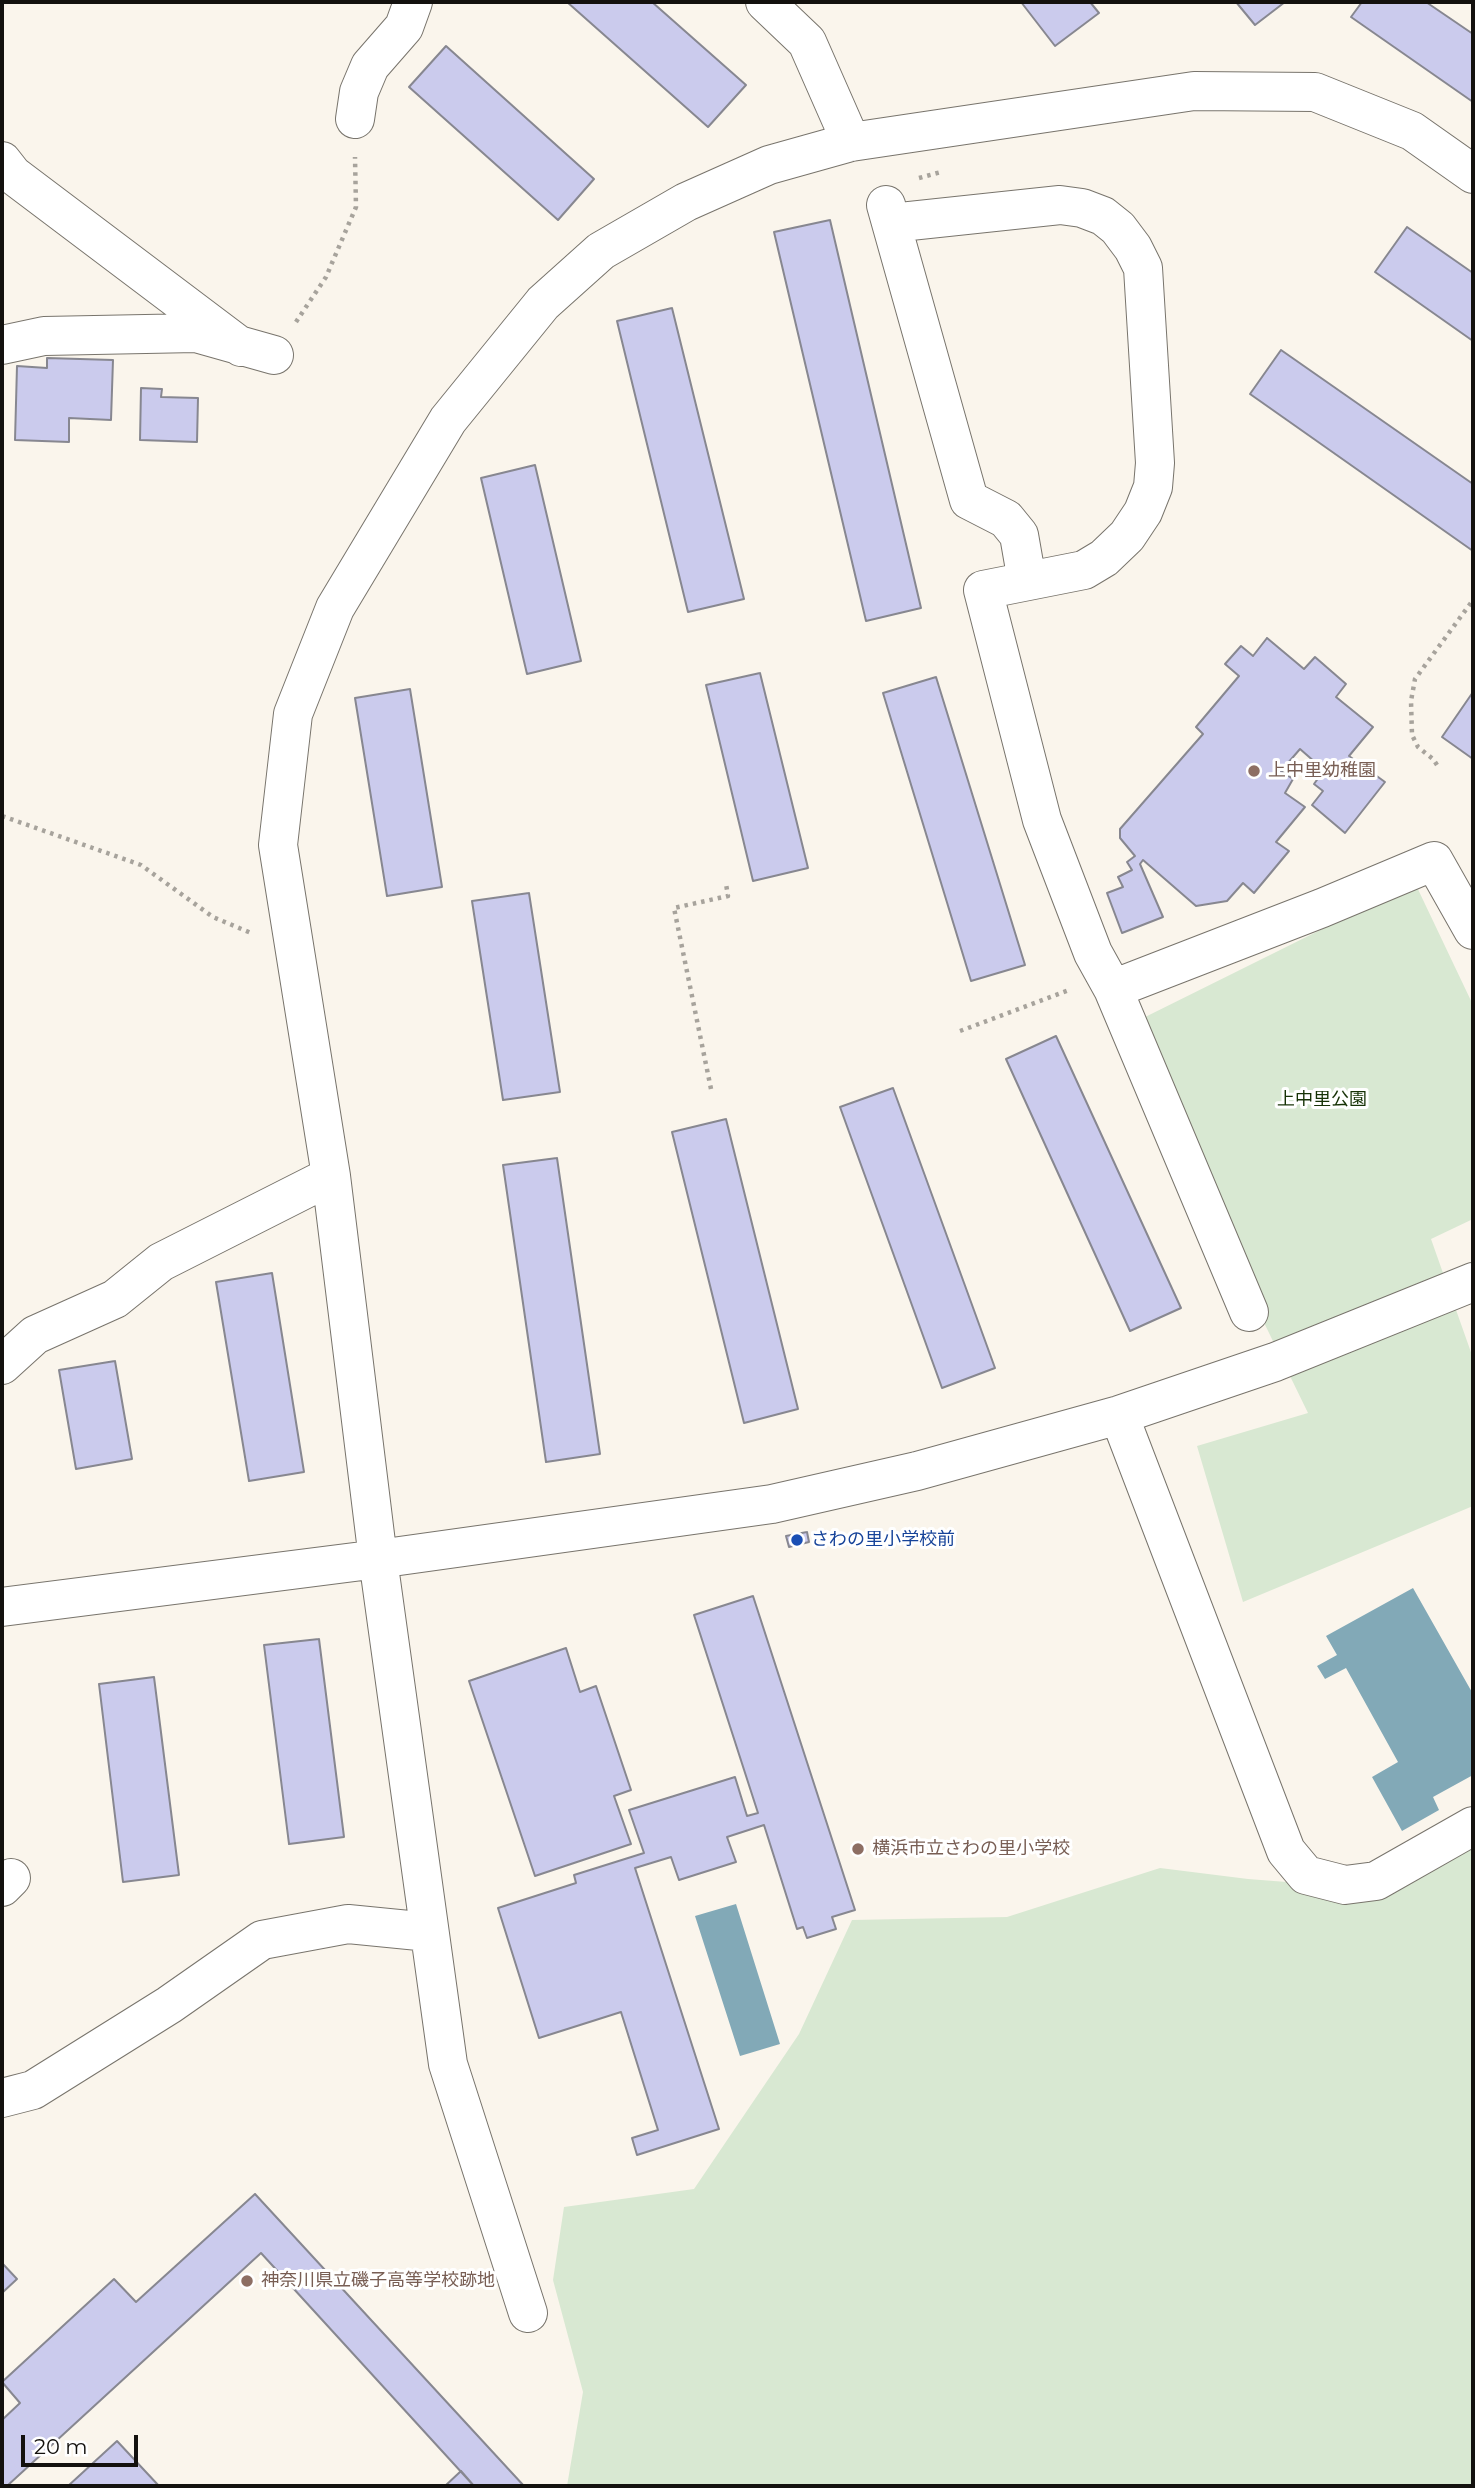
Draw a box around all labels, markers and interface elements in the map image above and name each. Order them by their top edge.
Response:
place label: 上中里幼稚園 [1268,760,1376,782]
marker: 上中里幼稚園 [1246,763,1262,779]
park label: 上中里公園 [1277,1089,1367,1111]
place label: さわの里小学校前 [811,1529,955,1551]
marker: さわの里小学校前 [789,1532,805,1548]
place label: 横浜市立さわの里小学校 [872,1838,1070,1860]
marker: 横浜市立さわの里小学校 [850,1841,866,1857]
place label: 神奈川県立磯子高等学校跡地 [261,2270,495,2292]
marker: 神奈川県立磯子高等学校跡地 [239,2273,255,2289]
scale bar [24,2422,142,2466]
text: 20 m [34,2434,88,2459]

